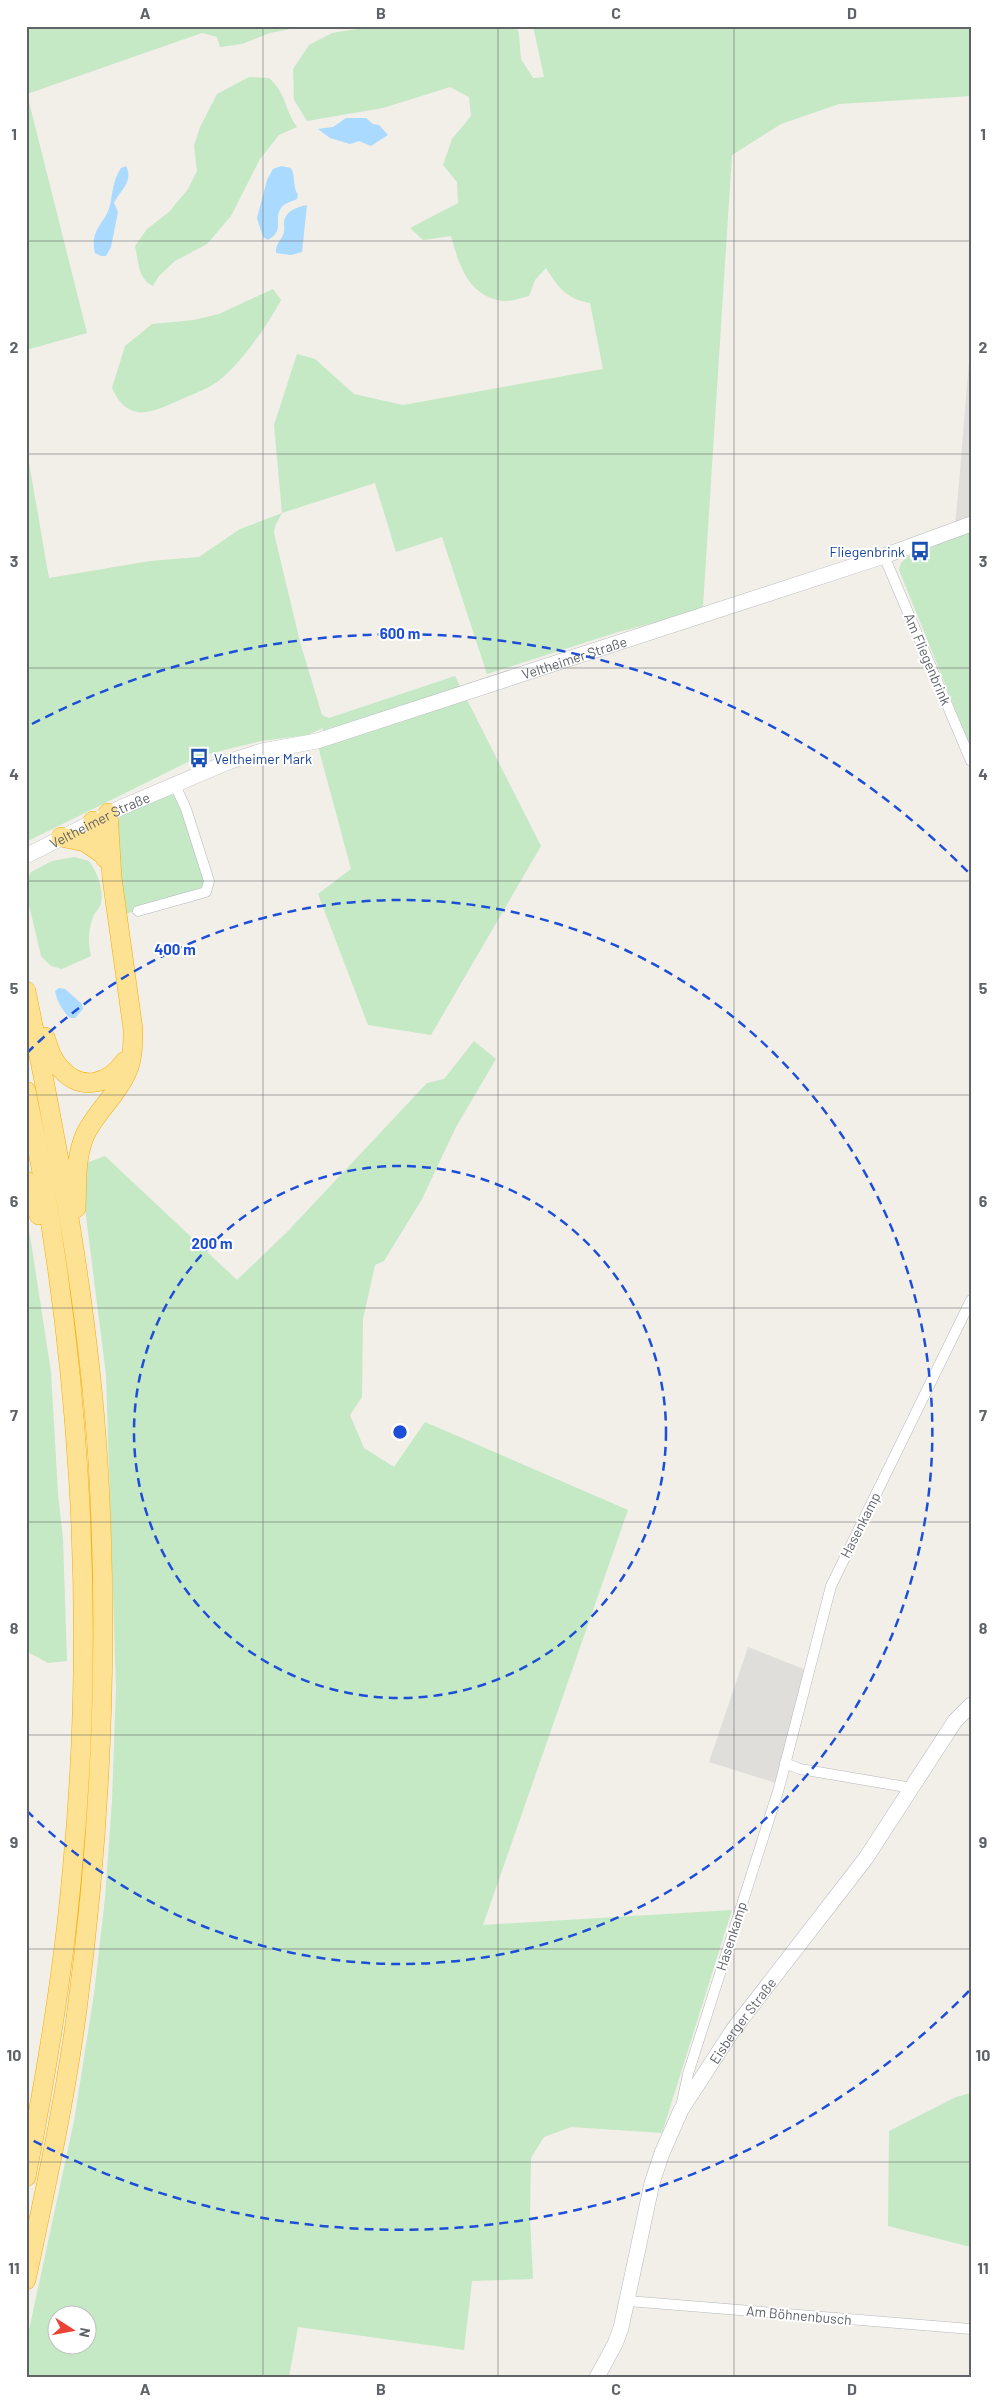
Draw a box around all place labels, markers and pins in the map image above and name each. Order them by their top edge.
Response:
bus stop icon: Fliegenbrink [909,540,931,562]
place label: Fliegenbrink [829,543,905,560]
bus stop icon: Veltheimer Mark [188,747,210,769]
place label: Veltheimer Mark [214,750,312,767]
centre of rings [391,1423,409,1441]

